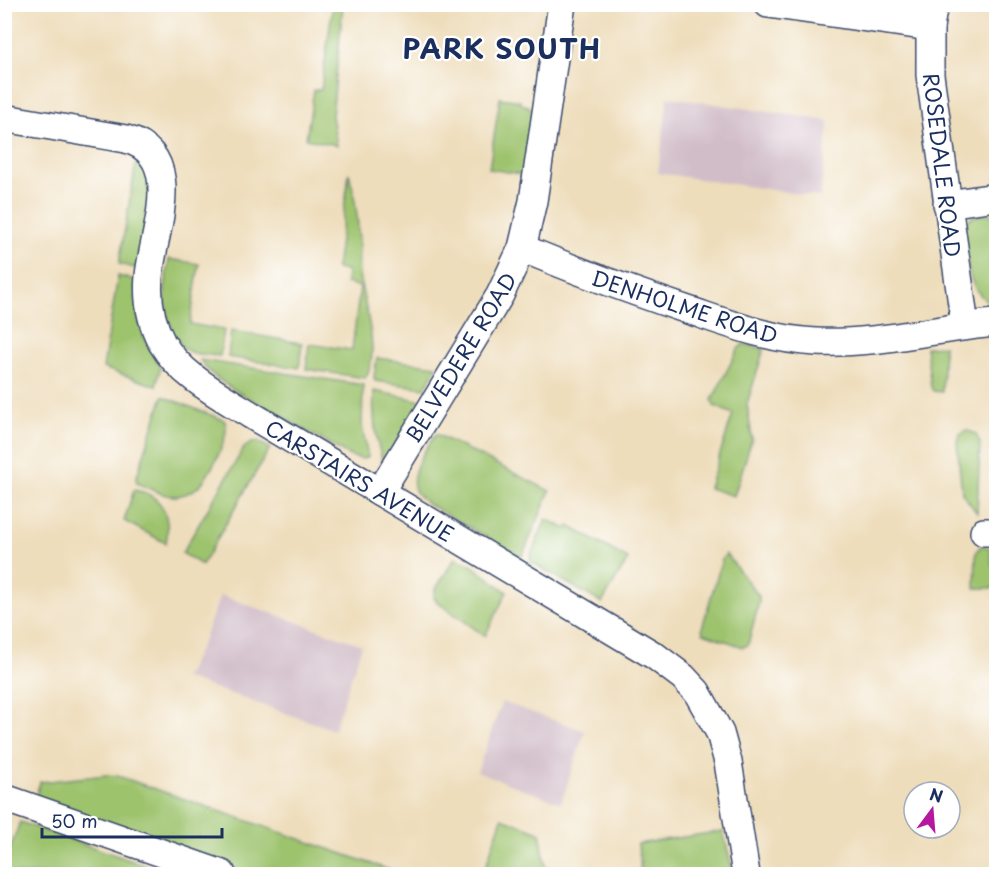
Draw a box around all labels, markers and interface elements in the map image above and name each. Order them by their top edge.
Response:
district label: PARK SOUTH [403,27,601,68]
street label: ROSEDALE ROAD [916,71,970,259]
street label: DENHOLME ROAD [588,261,782,351]
street label: BELVEDERE ROAD [396,266,524,448]
street label: CARSTAIRS AVENUE [260,411,460,549]
north arrow [902,780,962,840]
text: N [927,781,946,808]
scale bar [42,801,222,839]
text: 50 m [51,807,98,834]

